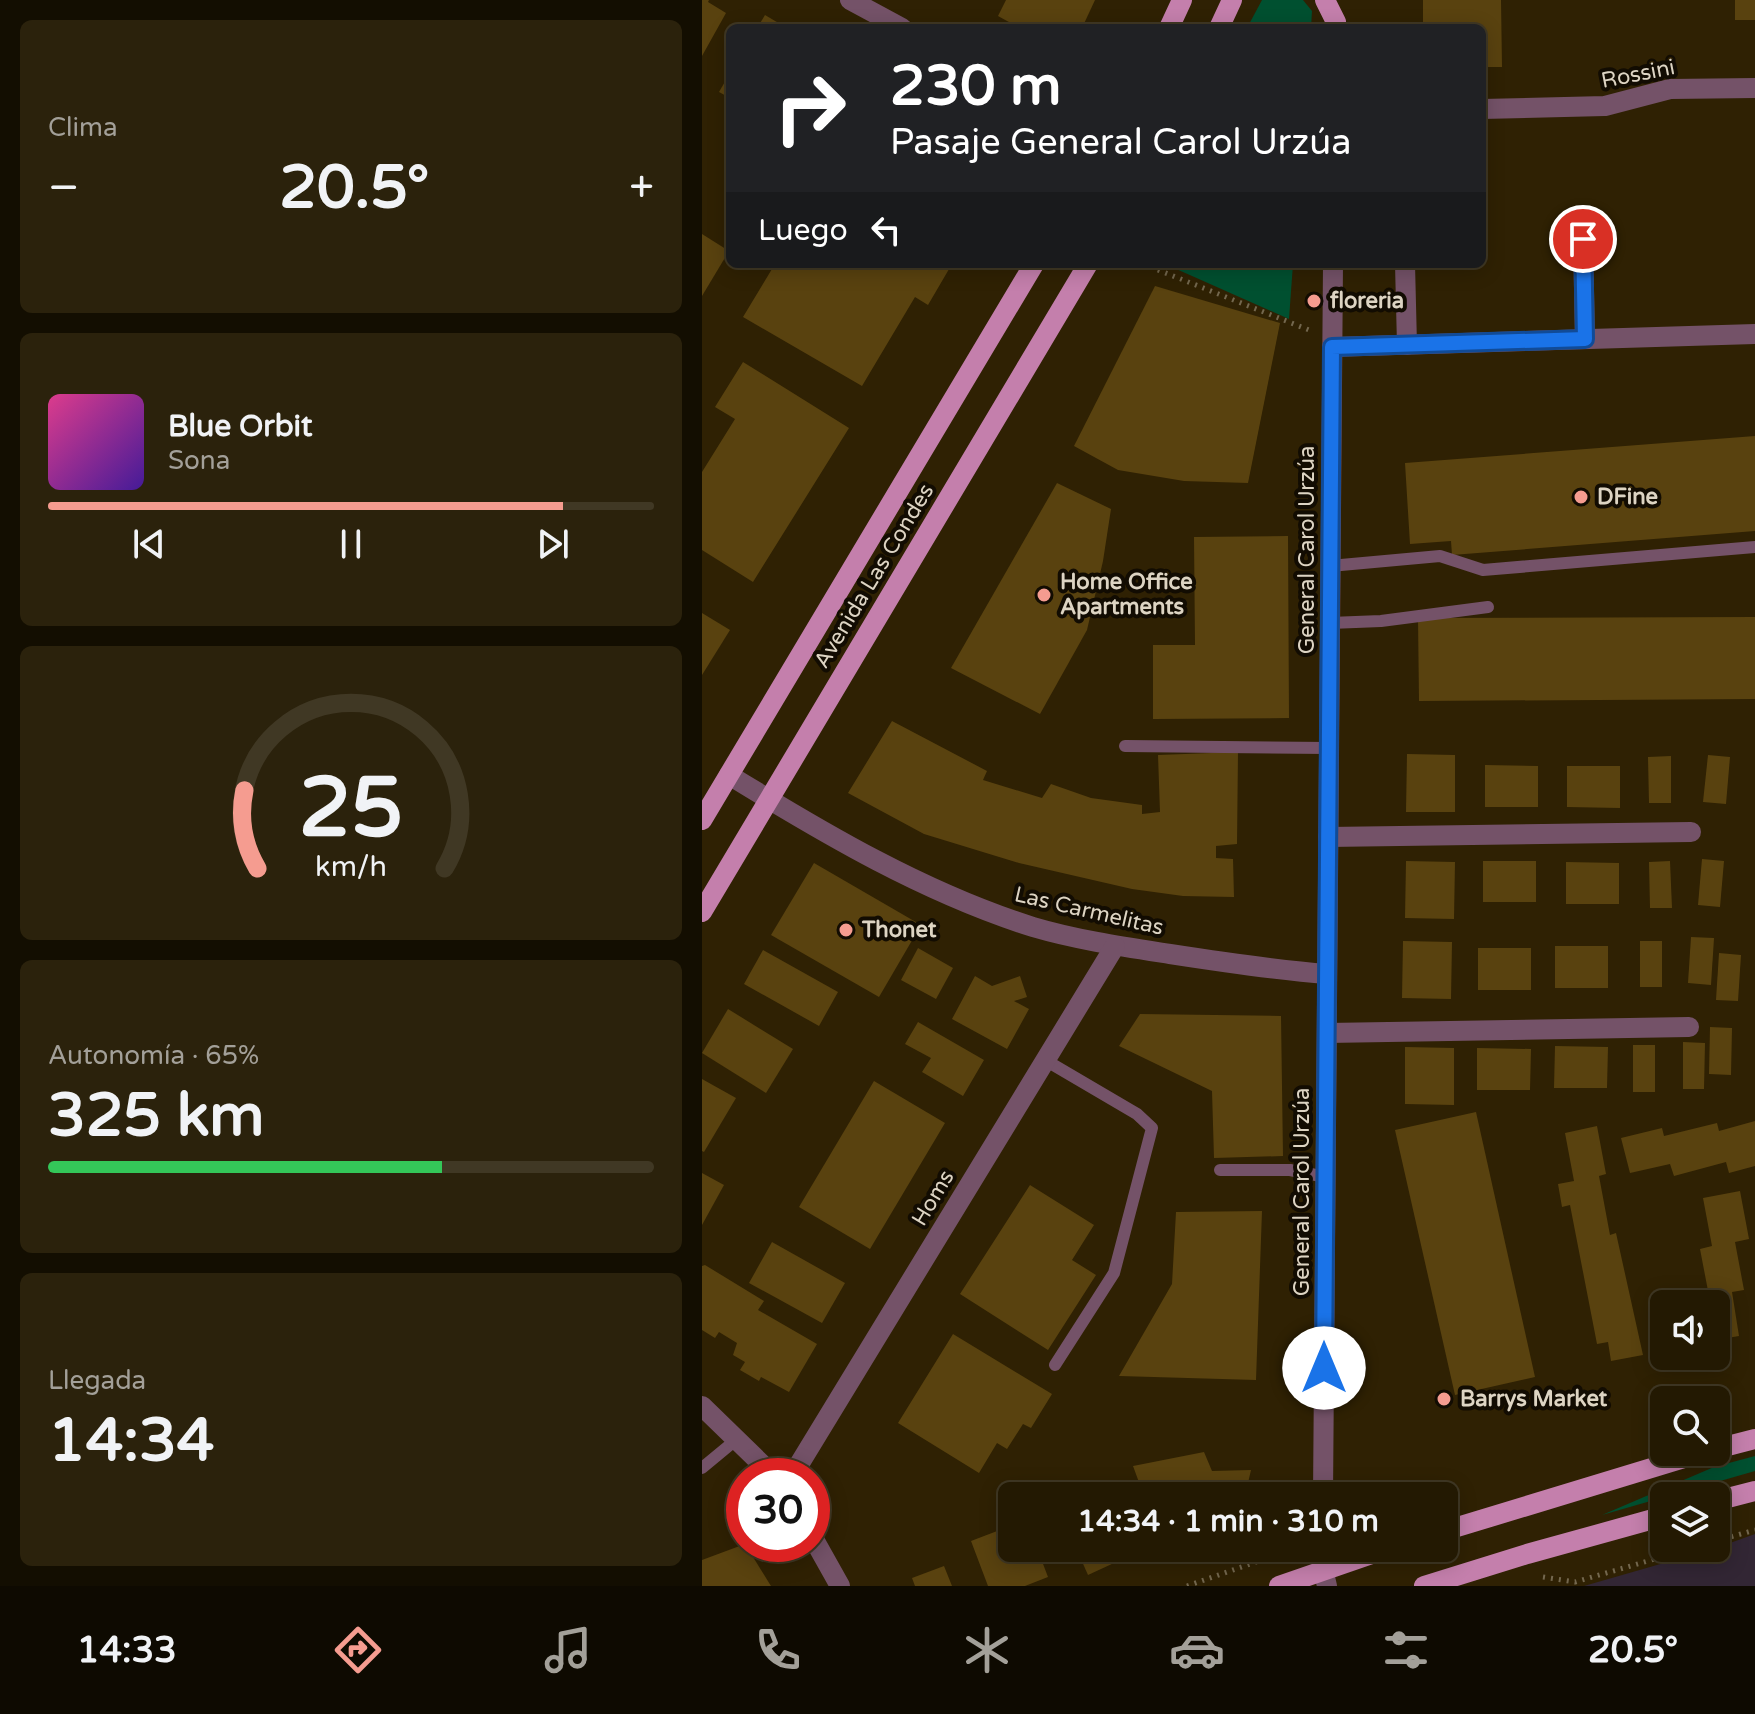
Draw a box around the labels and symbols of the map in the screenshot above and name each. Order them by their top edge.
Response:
street label: Rossini [1599,54,1677,94]
pin [1549,205,1617,273]
place label: floreria [1330,288,1404,314]
marker: floreria [1305,292,1323,310]
street label: General Carol Urzúa [1294,446,1320,654]
street label: Avenida Las Condes [809,479,939,673]
place label: DFine [1597,484,1658,510]
marker: DFine [1572,488,1590,506]
place label: Home Office Apartments [1060,569,1193,620]
marker: Home Office Apartments [1035,586,1053,604]
street label: Las Carmelitas [1012,881,1166,941]
place label: Thonet [861,917,937,943]
marker: Thonet [837,921,855,939]
street label: General Carol Urzúa [1289,1088,1315,1296]
street label: Homs [906,1165,960,1231]
position arrow [1282,1326,1366,1410]
place label: Barrys Market [1460,1386,1608,1412]
marker: Barrys Market [1435,1390,1453,1408]
speed limit sign: 30 [726,1458,830,1562]

